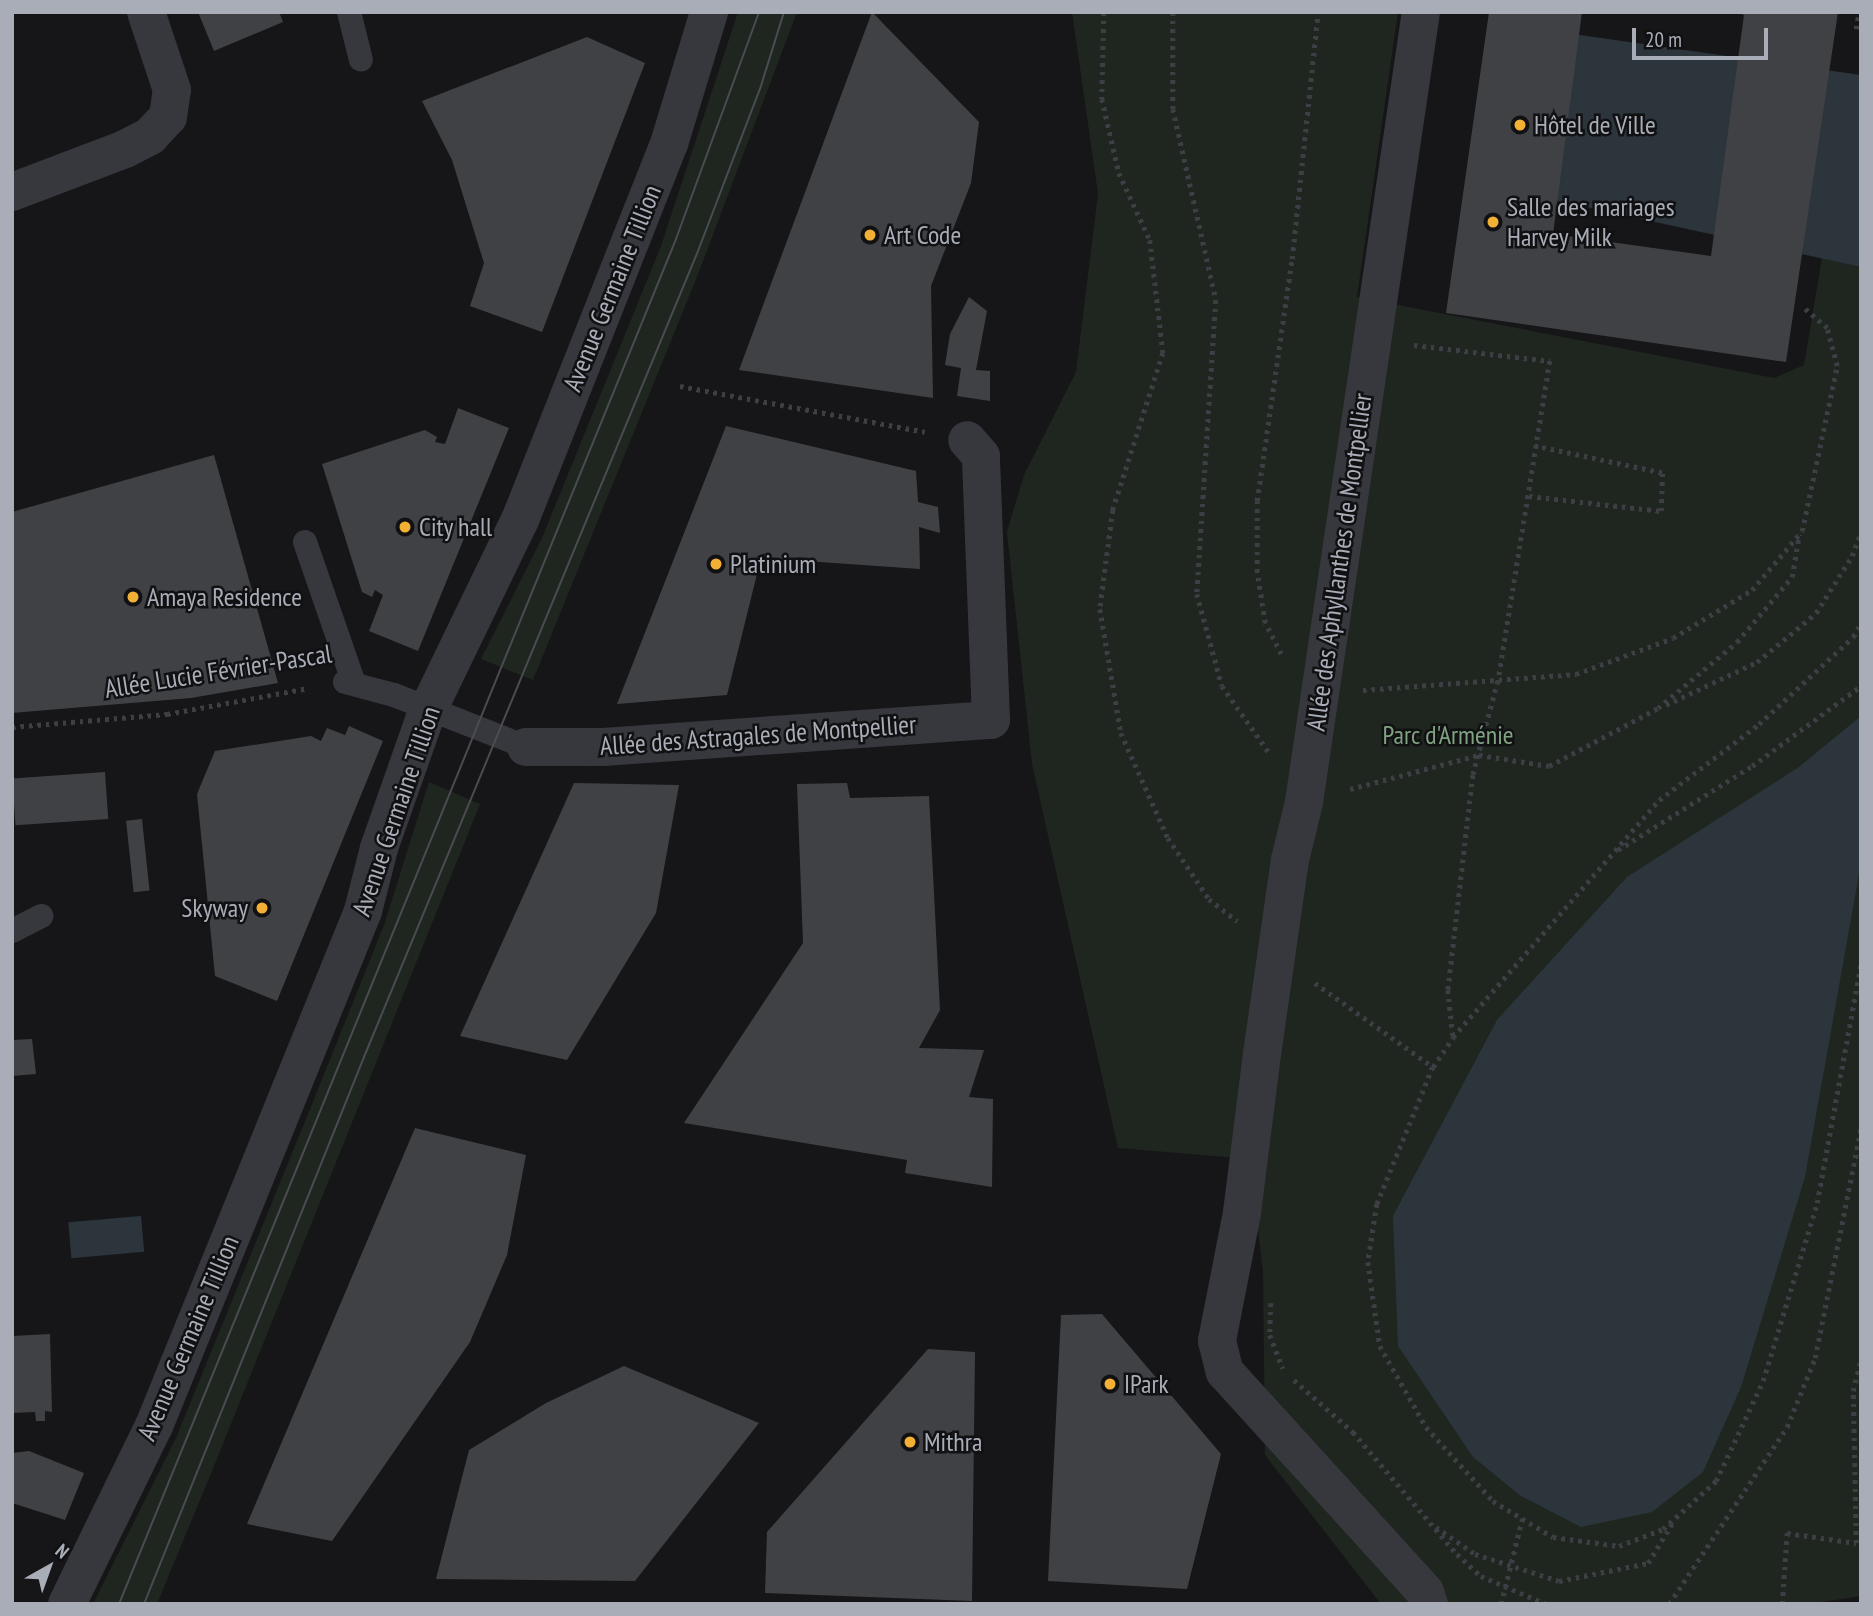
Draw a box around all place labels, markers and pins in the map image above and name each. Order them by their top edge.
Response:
place label: Hôtel de Ville [1534,109,1656,141]
marker: Hôtel de Ville [1512,117,1528,133]
place label: Salle des mariages Harvey Milk [1507,191,1674,252]
marker: Salle des mariages Harvey Milk [1485,214,1501,230]
place label: Art Code [884,219,961,251]
marker: Art Code [862,227,878,243]
place label: City hall [419,511,493,543]
marker: City hall [397,519,413,535]
place label: Platinium [730,548,816,580]
marker: Platinium [708,556,724,572]
place label: Amaya Residence [147,581,302,613]
marker: Amaya Residence [125,589,141,605]
place label: Skyway [181,892,248,924]
marker: Skyway [254,900,270,916]
place label: IPark [1124,1368,1169,1400]
marker: IPark [1102,1376,1118,1392]
place label: Mithra [924,1426,982,1458]
marker: Mithra [902,1434,918,1450]

